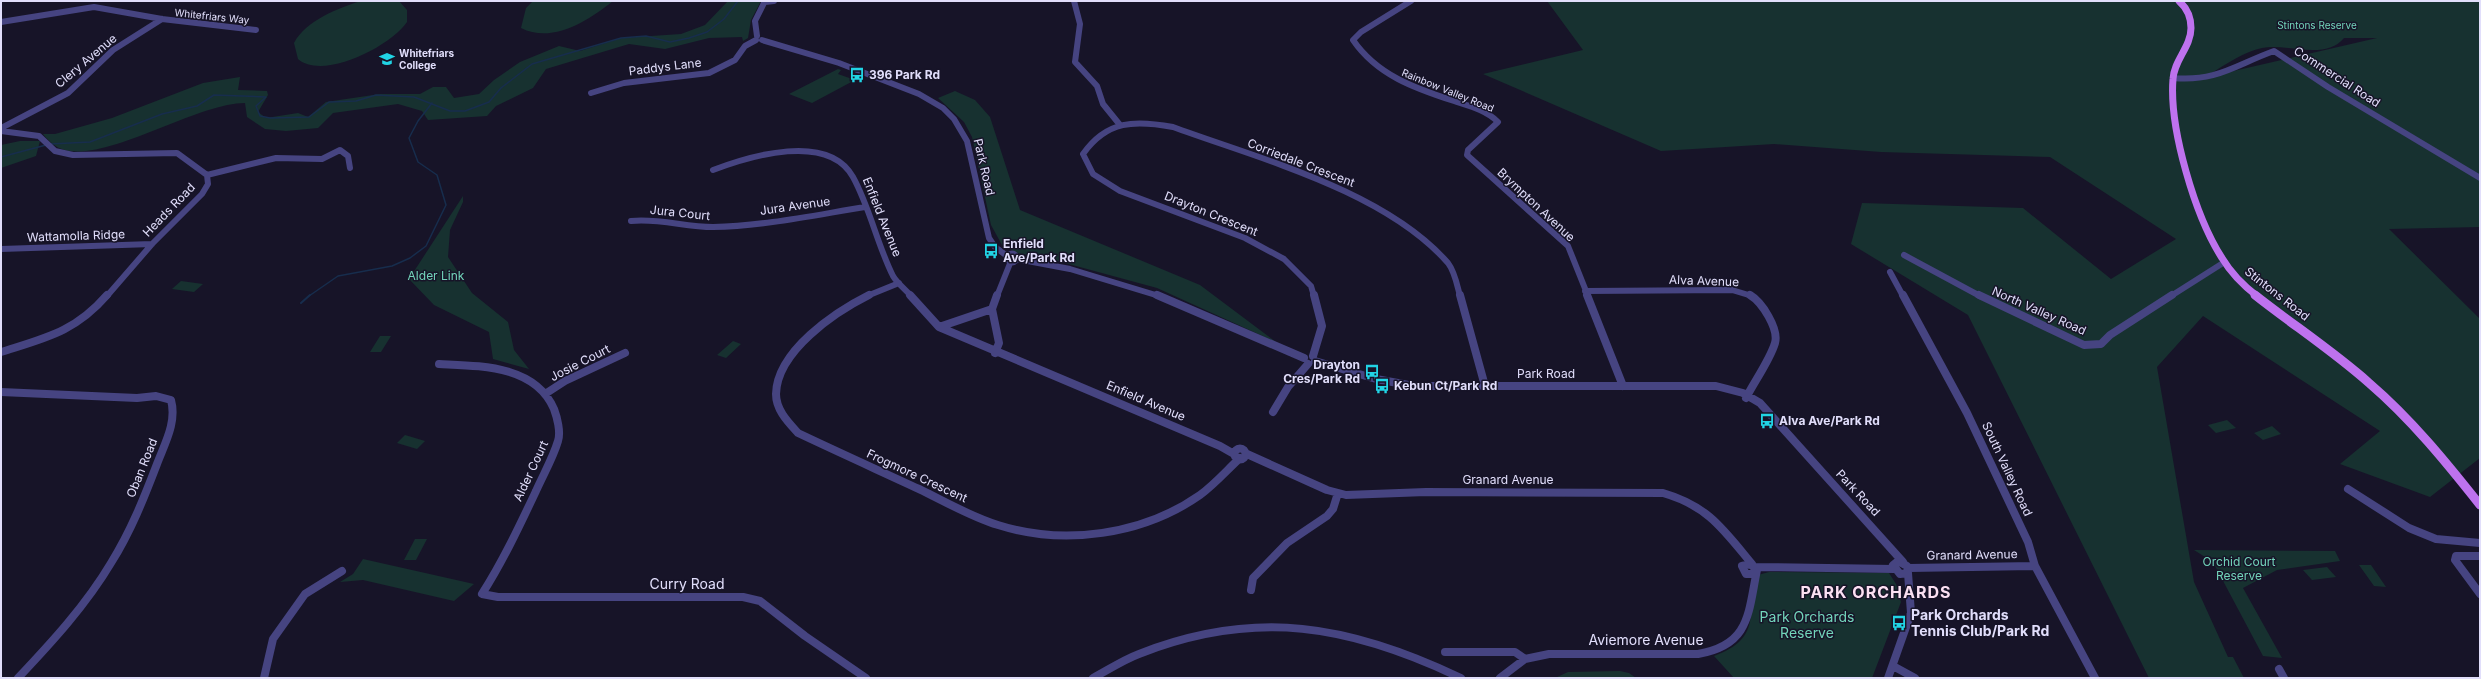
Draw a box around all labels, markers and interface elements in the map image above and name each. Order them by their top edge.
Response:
street label: Whitefriars Way [174,6,250,26]
park label: Stintons Reserve [2277,19,2357,31]
street label: Clery Avenue [52,31,119,91]
street label: Commercial Road [2291,43,2383,110]
place label: Whitefriars College [399,47,455,72]
school or university icon: Whitefriars College [378,50,396,68]
street label: Paddys Lane [628,55,702,78]
bus stop icon: 396 Park Rd [848,66,866,84]
street label: Rainbow Valley Road [1400,66,1496,114]
place label: 396 Park Rd [869,67,940,82]
street label: Corriedale Crescent [1245,135,1357,190]
street label: Park Road [971,137,998,197]
street label: Brympton Avenue [1494,165,1578,244]
street label: Enfield Avenue [860,175,905,259]
street label: Heads Road [139,180,198,240]
street label: Drayton Crescent [1162,188,1260,239]
street label: Jura Avenue [759,193,831,218]
street label: Jura Court [649,202,711,223]
street label: Wattamolla Ridge [27,226,125,245]
place label: Enfield Ave/Park Rd [1003,236,1075,265]
bus stop icon: Enfield Ave/Park Rd [982,242,1000,260]
street label: Stintons Road [2242,264,2313,324]
park label: Alder Link [408,268,465,283]
street label: Alva Avenue [1669,272,1739,289]
street label: North Valley Road [1990,283,2089,338]
street label: Josie Court [547,341,612,384]
place label: Drayton Cres/Park Rd [1283,357,1360,386]
bus stop icon: Drayton Cres/Park Rd [1363,363,1381,381]
street label: Park Road [1517,366,1575,381]
street label: Enfield Avenue [1104,377,1188,424]
bus stop icon: Kebun Ct/Park Rd [1373,377,1391,395]
place label: Kebun Ct/Park Rd [1394,378,1497,393]
bus stop icon: Alva Ave/Park Rd [1758,412,1776,430]
place label: Alva Ave/Park Rd [1779,413,1880,428]
street label: South Valley Road [1979,419,2036,518]
street label: Oban Road [123,436,160,500]
street label: Alder Court [510,438,551,503]
street label: Frogmore Crescent [865,446,970,505]
street label: Park Road [1833,466,1884,519]
street label: Granard Avenue [1462,472,1554,487]
street label: Granard Avenue [1926,546,2018,563]
park label: Orchid Court Reserve [2203,554,2275,583]
street label: Curry Road [649,575,725,592]
district label: PARK ORCHARDS [1801,582,1951,602]
place label: Park Orchards Tennis Club/Park Rd [1911,606,2049,639]
park label: Park Orchards Reserve [1760,608,1854,641]
bus stop icon: Park Orchards Tennis Club/Park Rd [1890,614,1908,632]
street label: Aviemore Avenue [1588,631,1704,648]

